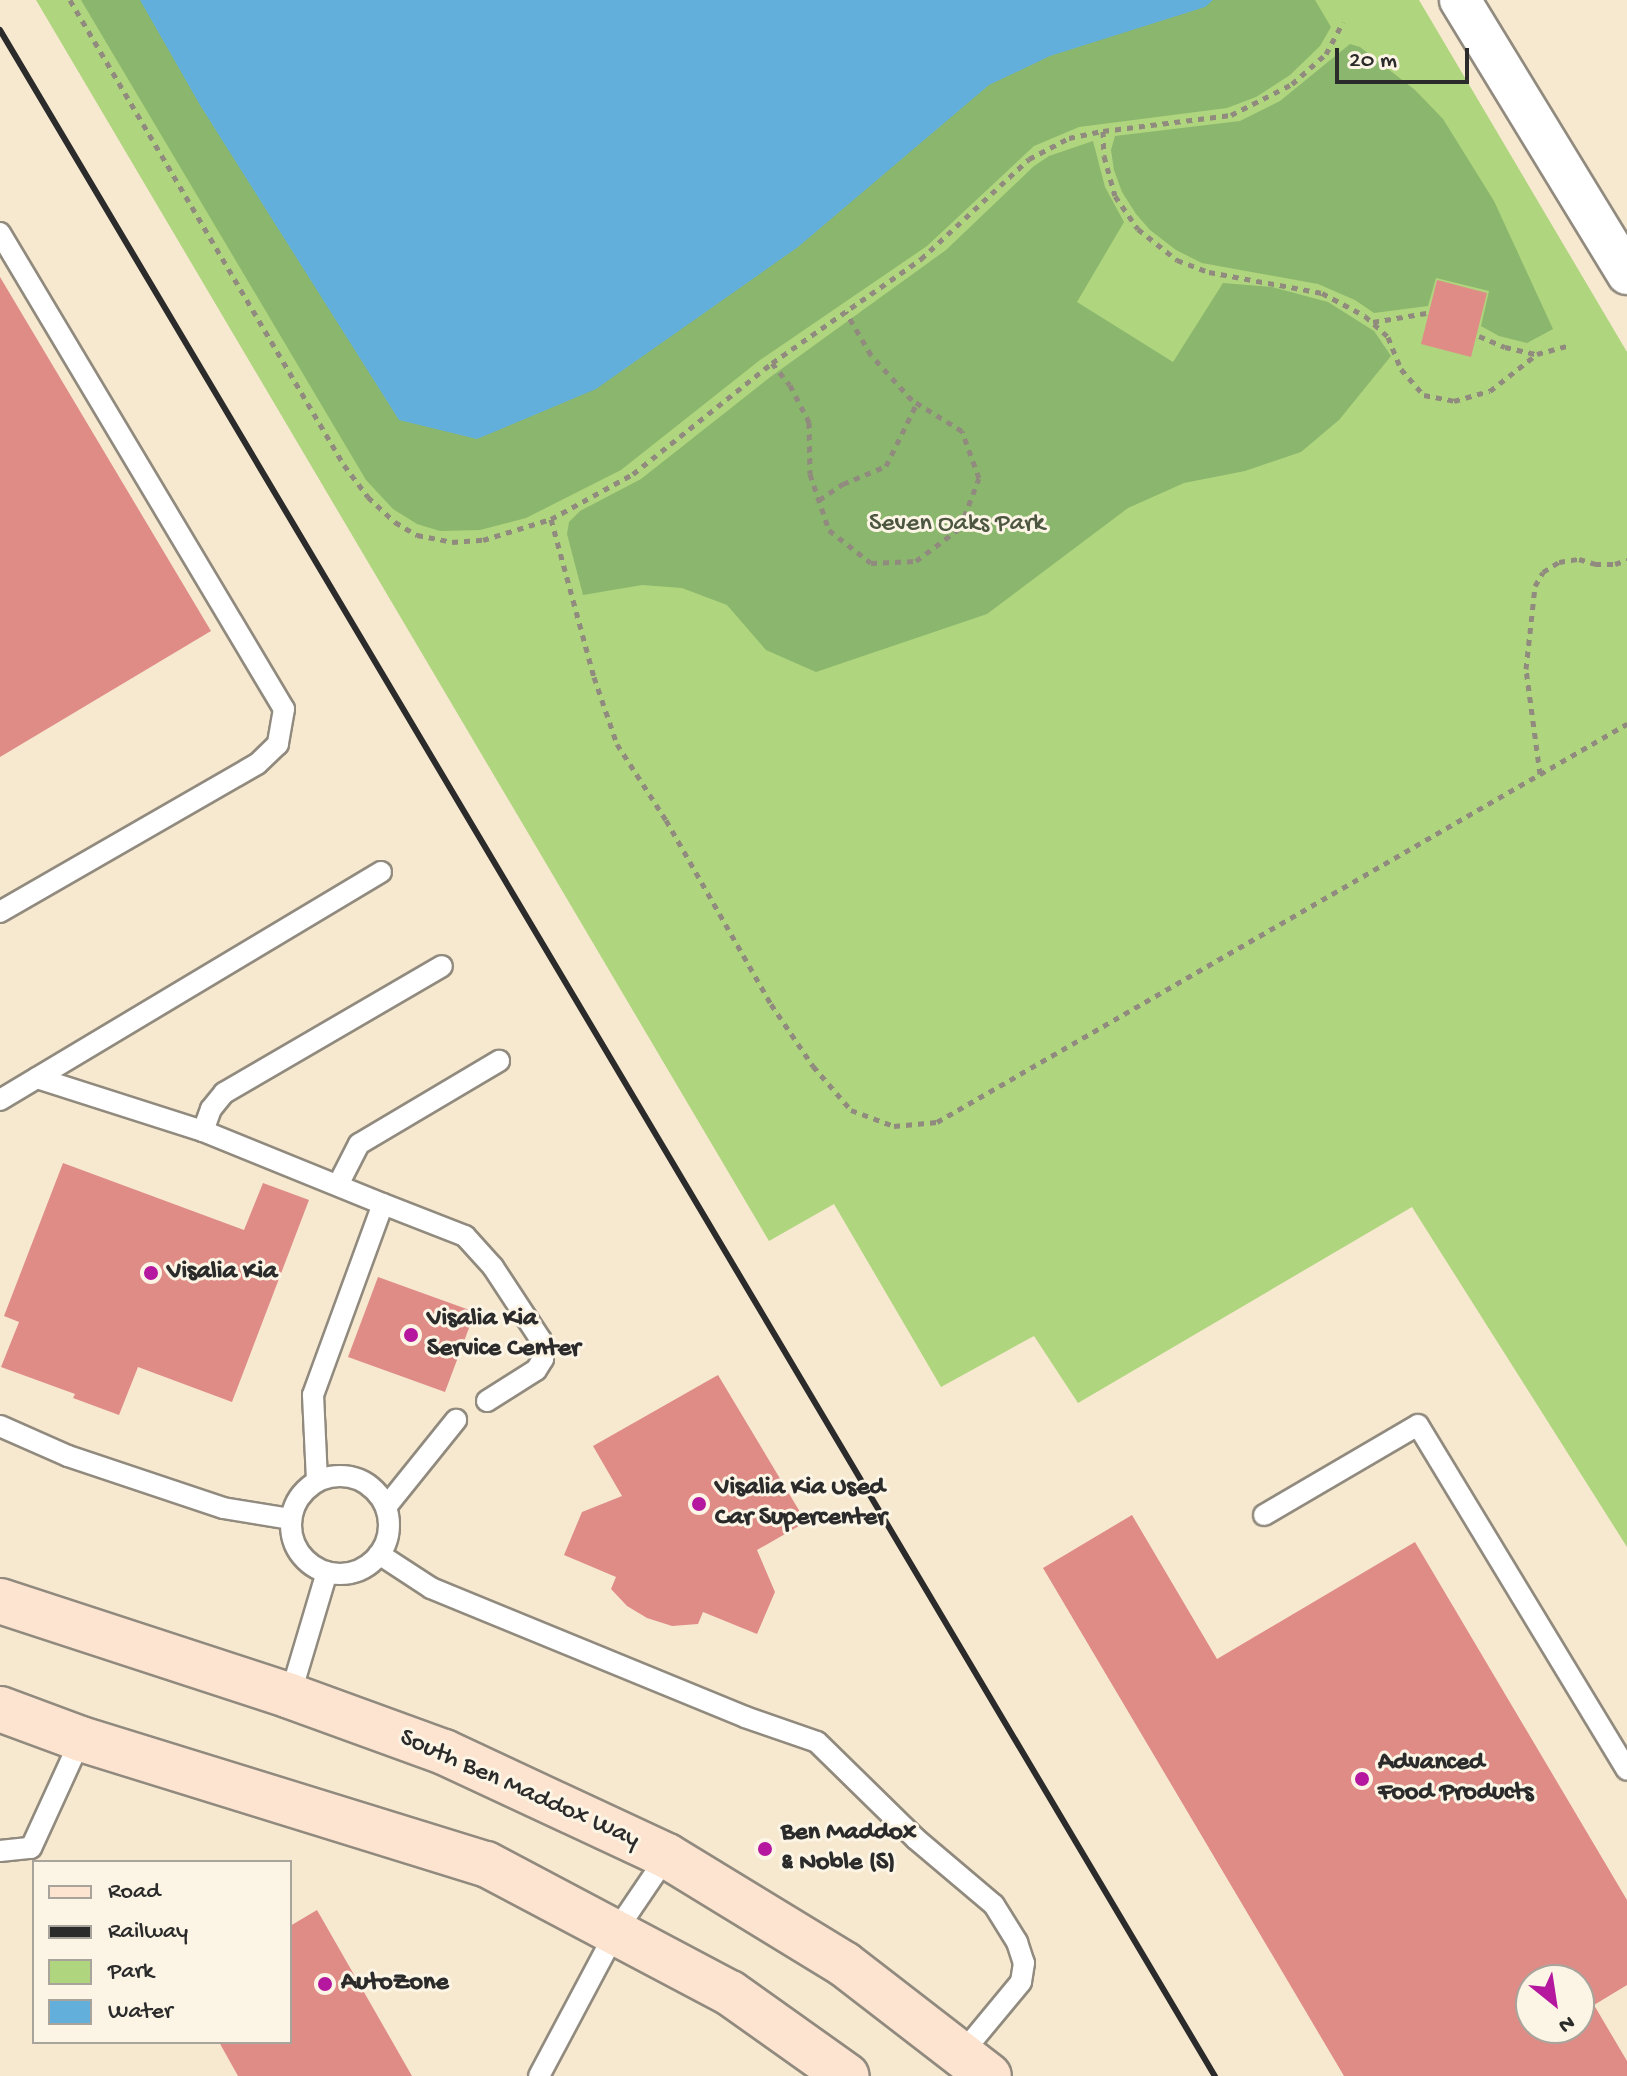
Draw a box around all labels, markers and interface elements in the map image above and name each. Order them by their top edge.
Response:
scale bar [1339,32,1473,82]
text: 20 m [1349,47,1397,76]
park label: Seven Oaks Park [869,509,1045,541]
place label: Visalia Kia [167,1257,277,1289]
marker: Visalia Kia [142,1264,160,1282]
place label: Visalia Kia Service Center [427,1304,580,1366]
marker: Visalia Kia Service Center [402,1326,420,1344]
place label: Visalia Kia Used Car Supercenter [715,1473,886,1534]
marker: Visalia Kia Used Car Supercenter [690,1495,708,1513]
street label: South Ben Maddox Way [394,1723,644,1857]
place label: Advanced Food Products [1378,1748,1533,1810]
marker: Advanced Food Products [1353,1770,1371,1788]
place label: Ben Maddox & Noble (S) [781,1818,916,1880]
marker: Ben Maddox & Noble (S) [756,1840,774,1858]
legend [32,1860,292,2044]
text: Road [108,1878,160,1907]
text: Railway [108,1918,188,1947]
text: Park [108,1958,154,1987]
north arrow [1515,1964,1595,2044]
place label: AutoZone [341,1968,449,2000]
marker: AutoZone [316,1975,334,1993]
text: Water [108,1998,172,2027]
text: N [1553,2008,1579,2038]

